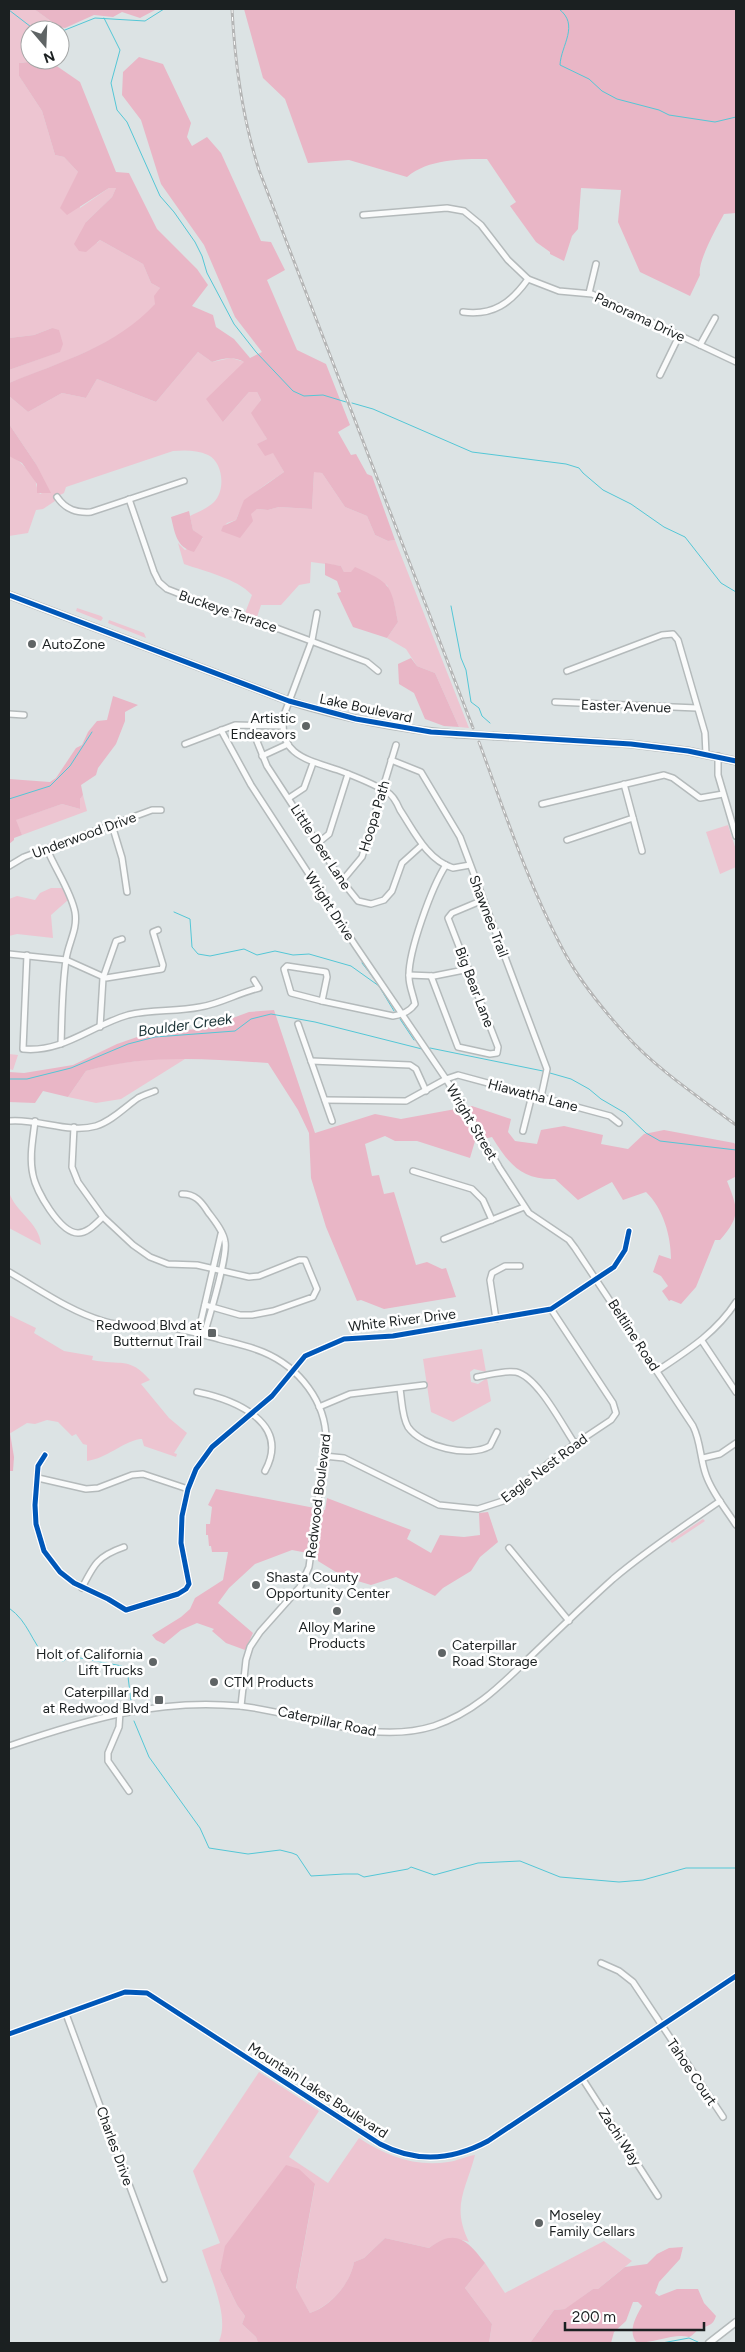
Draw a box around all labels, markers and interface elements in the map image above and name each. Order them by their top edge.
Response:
north arrow [20,20,70,70]
text: N [41,47,57,67]
street label: Panorama Drive [592,289,688,346]
street label: Buckeye Terrace [177,587,279,636]
place label: AutoZone [42,636,106,653]
marker: AutoZone [26,638,38,650]
street label: Lake Boulevard [318,690,414,727]
street label: Easter Avenue [581,696,672,717]
place label: Artistic Endeavors [231,710,296,743]
marker: Artistic Endeavors [300,720,312,732]
street label: Hoopa Path [356,778,393,854]
street label: Little Deer Lane [287,801,355,893]
street label: Underwood Drive [30,809,139,862]
street label: Wright Drive [301,869,358,944]
street label: Shawnee Trail [465,873,512,959]
street label: Big Bear Lane [451,945,498,1030]
water label: Boulder Creek [137,1009,234,1041]
street label: Hiawatha Lane [486,1075,580,1116]
street label: Wright Street [442,1081,501,1163]
street label: Beltline Road [604,1296,663,1374]
street label: White River Drive [347,1305,457,1336]
place label: Redwood Blvd at Butternut Trail [96,1317,202,1350]
marker: Redwood Blvd at Butternut Trail [206,1327,218,1339]
street label: Eagle Nest Road [498,1430,591,1506]
street label: Redwood Boulevard [302,1433,335,1559]
place label: Shasta County Opportunity Center [266,1569,390,1602]
marker: Shasta County Opportunity Center [250,1579,262,1591]
marker: Alloy Marine Products [331,1605,343,1617]
place label: Alloy Marine Products [299,1619,376,1652]
place label: Caterpillar Road Storage [452,1637,538,1670]
place label: Holt of California Lift Trucks [36,1646,143,1679]
marker: Caterpillar Road Storage [436,1647,448,1659]
marker: Holt of California Lift Trucks [147,1656,159,1668]
place label: CTM Products [224,1674,313,1691]
marker: CTM Products [208,1676,220,1688]
place label: Caterpillar Rd at Redwood Blvd [43,1684,149,1717]
marker: Caterpillar Rd at Redwood Blvd [153,1694,165,1706]
street label: Caterpillar Road [276,1703,378,1740]
street label: Tahoe Court [663,2036,720,2109]
street label: Mountain Lakes Boulevard [245,2039,391,2142]
street label: Charles Drive [92,2104,137,2188]
street label: Zachi Way [595,2105,645,2170]
place label: Moseley Family Cellars [549,2207,635,2240]
marker: Moseley Family Cellars [533,2217,545,2229]
scale bar [565,2300,704,2332]
text: 200 m [572,2308,616,2326]

